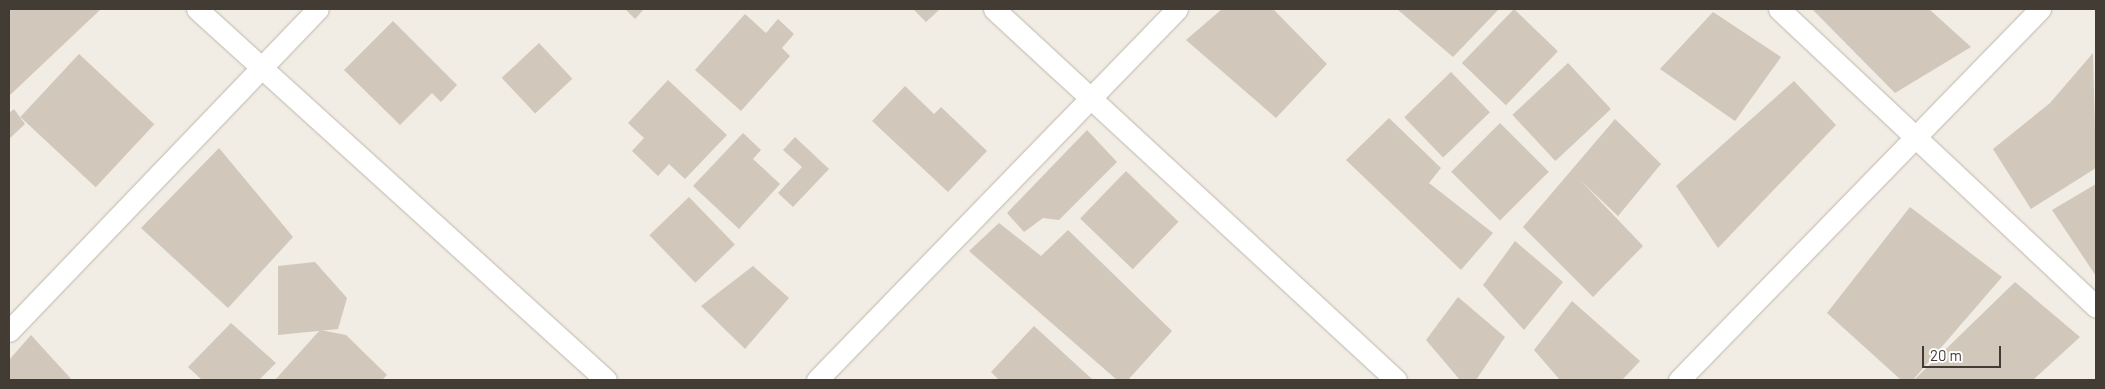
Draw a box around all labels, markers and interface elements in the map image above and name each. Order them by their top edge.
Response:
scale bar [1925,336,2004,368]
text: 20 m [1930,346,1962,364]

